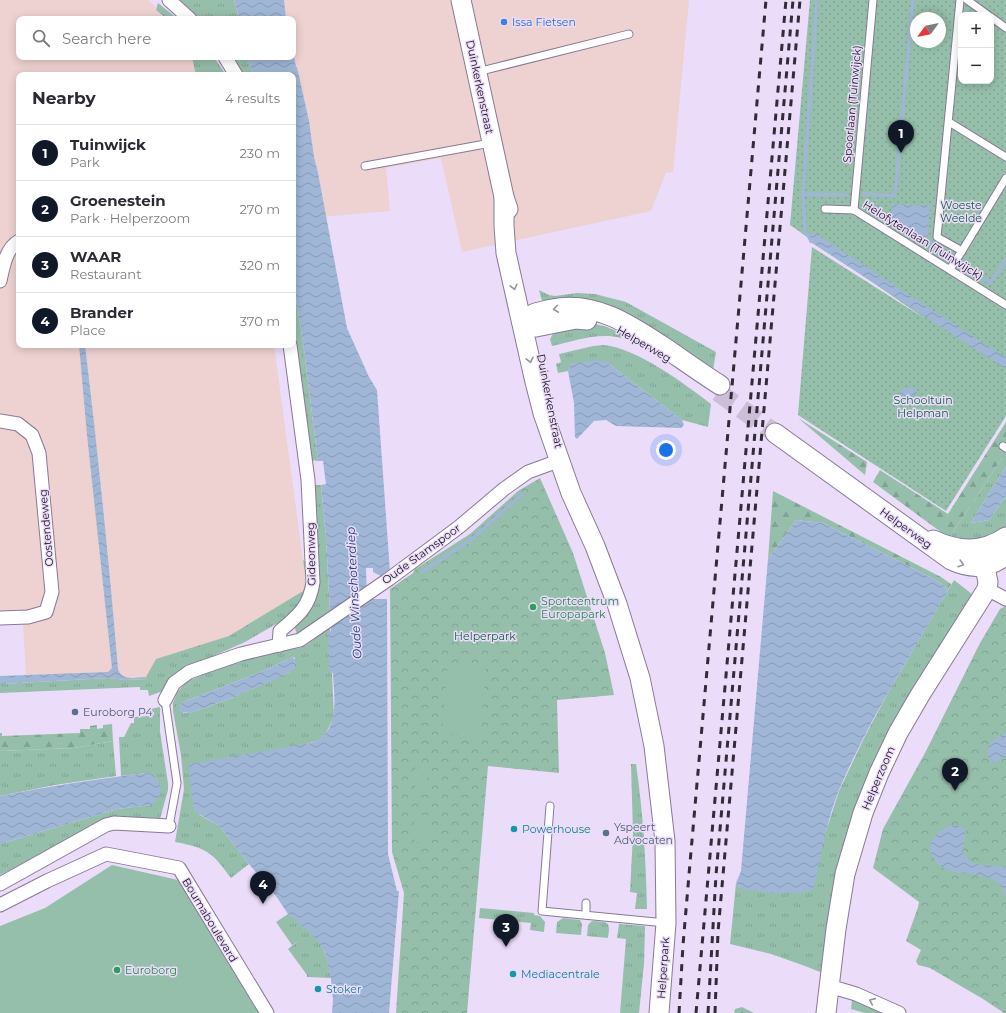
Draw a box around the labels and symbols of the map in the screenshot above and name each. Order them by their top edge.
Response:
north arrow [910,12,946,48]
place label: Issa Fietsen [512,15,576,29]
marker: Issa Fietsen [499,17,509,27]
street label: Duinkerkenstraat [463,39,497,136]
street label: Spoorlaan (Tuinwijck) [840,45,864,163]
pin: 1 [888,120,914,153]
street label: Helofytenlaan (Tuinwijck) [860,197,986,283]
park label: Woeste Weelde [940,198,982,225]
one-way arrow [509,284,517,291]
one-way arrow [553,304,559,313]
street label: Helperweg [614,323,674,365]
street label: Duinkerkenstraat [534,353,566,450]
one-way arrow [525,357,533,363]
park label: Schooltuin Helpman [893,393,953,420]
your location [656,440,676,460]
street label: Oostendeweg [36,489,56,567]
street label: Helperweg [877,504,935,552]
street label: Oude Stamspoor [379,521,463,587]
street label: Gideonweg [303,522,319,586]
water label: Oude Winschoterdiep [343,527,364,660]
one-way arrow [958,559,965,568]
place label: Sportcentrum Europapark [541,594,619,621]
marker: Sportcentrum Europapark [528,602,538,612]
park label: Helperpark [454,629,516,643]
place label: Euroborg P4 [83,705,153,719]
marker: Euroborg P4 [70,707,80,717]
street label: Helperzoom [858,744,898,812]
pin: 2 [942,758,968,791]
place label: Yspeert Advocaten [614,820,673,847]
place label: Powerhouse [522,822,591,836]
marker: Powerhouse [509,824,519,834]
marker: Yspeert Advocaten [601,828,611,838]
pin: 4 [250,871,276,904]
street label: Boumaboulevard [179,875,241,965]
pin: 3 [493,914,519,947]
street label: Helperpark [654,936,672,999]
place label: Euroborg [125,963,177,977]
marker: Euroborg [112,965,122,975]
place label: Mediacentrale [521,967,600,981]
marker: Mediacentrale [508,969,518,979]
place label: Stoker [326,982,361,996]
marker: Stoker [313,984,323,994]
one-way arrow [869,998,876,1006]

